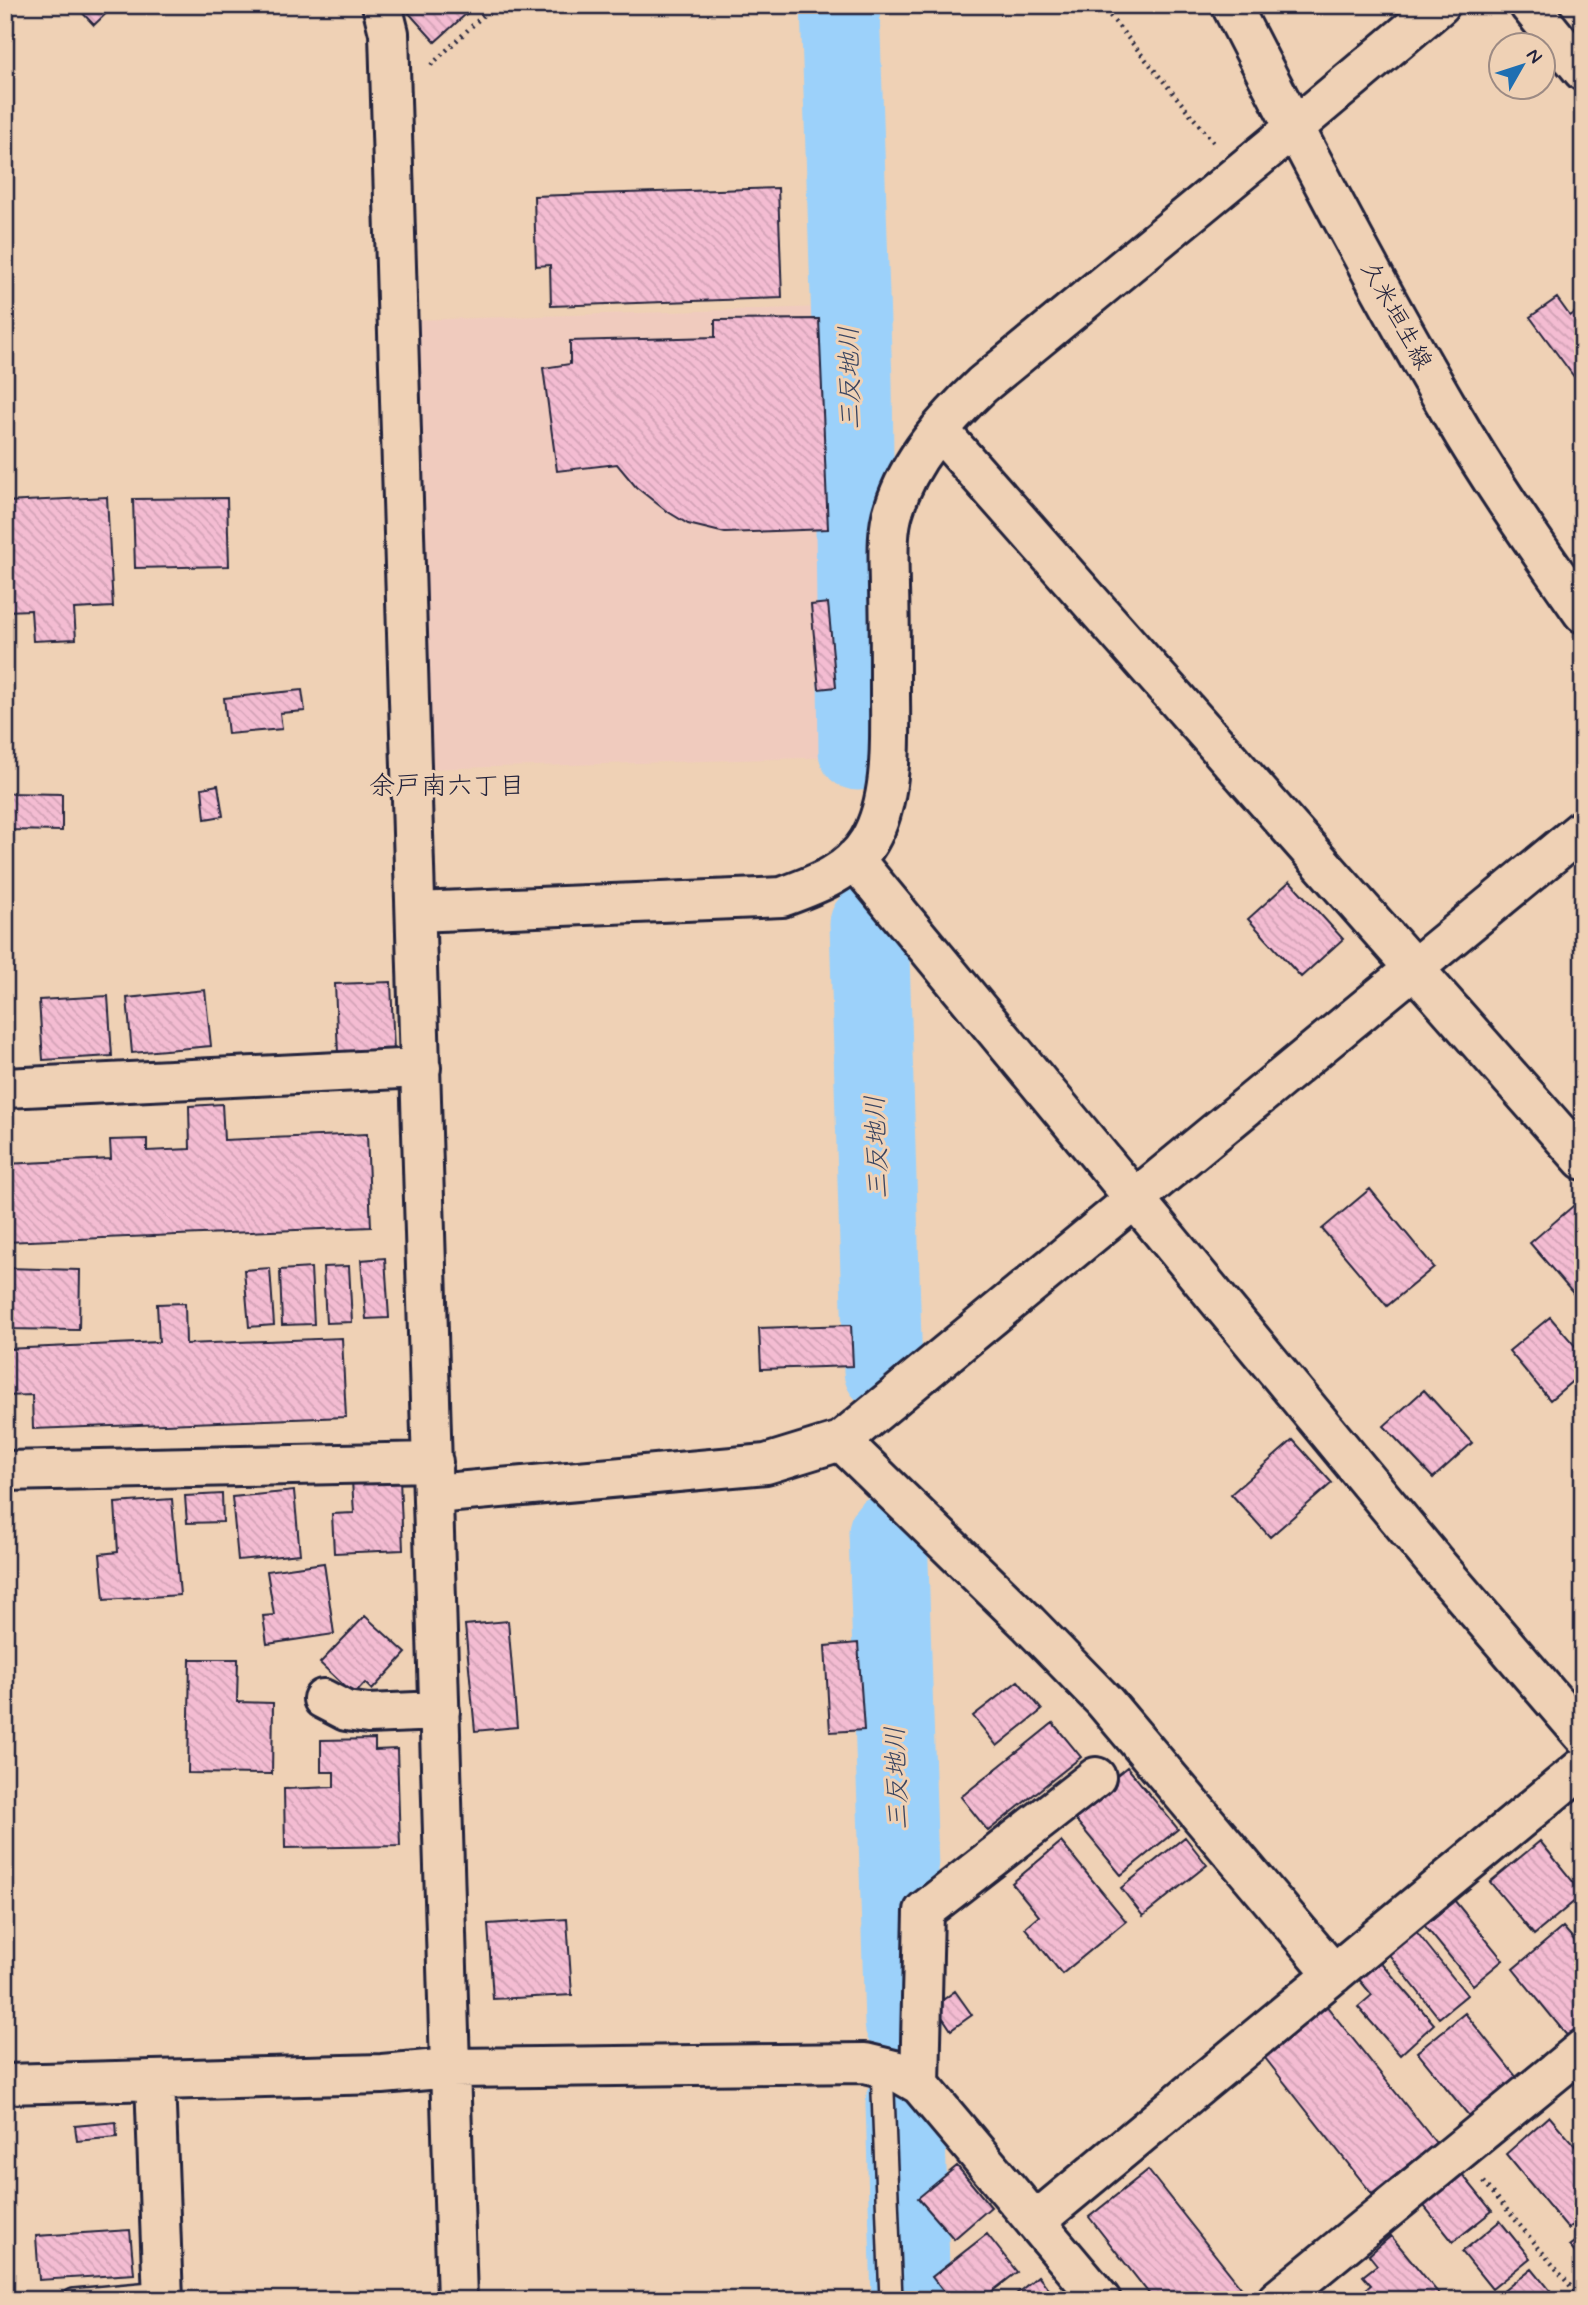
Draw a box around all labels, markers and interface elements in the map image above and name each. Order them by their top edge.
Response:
north arrow [1486,32,1556,102]
text: N [1520,43,1548,69]
street label: 久米垣生線 [1353,256,1438,376]
water label: 三反地川 [833,326,869,430]
district label: 余戸南六丁目 [369,770,525,804]
water label: 三反地川 [859,1094,897,1199]
water label: 三反地川 [879,1725,917,1830]

